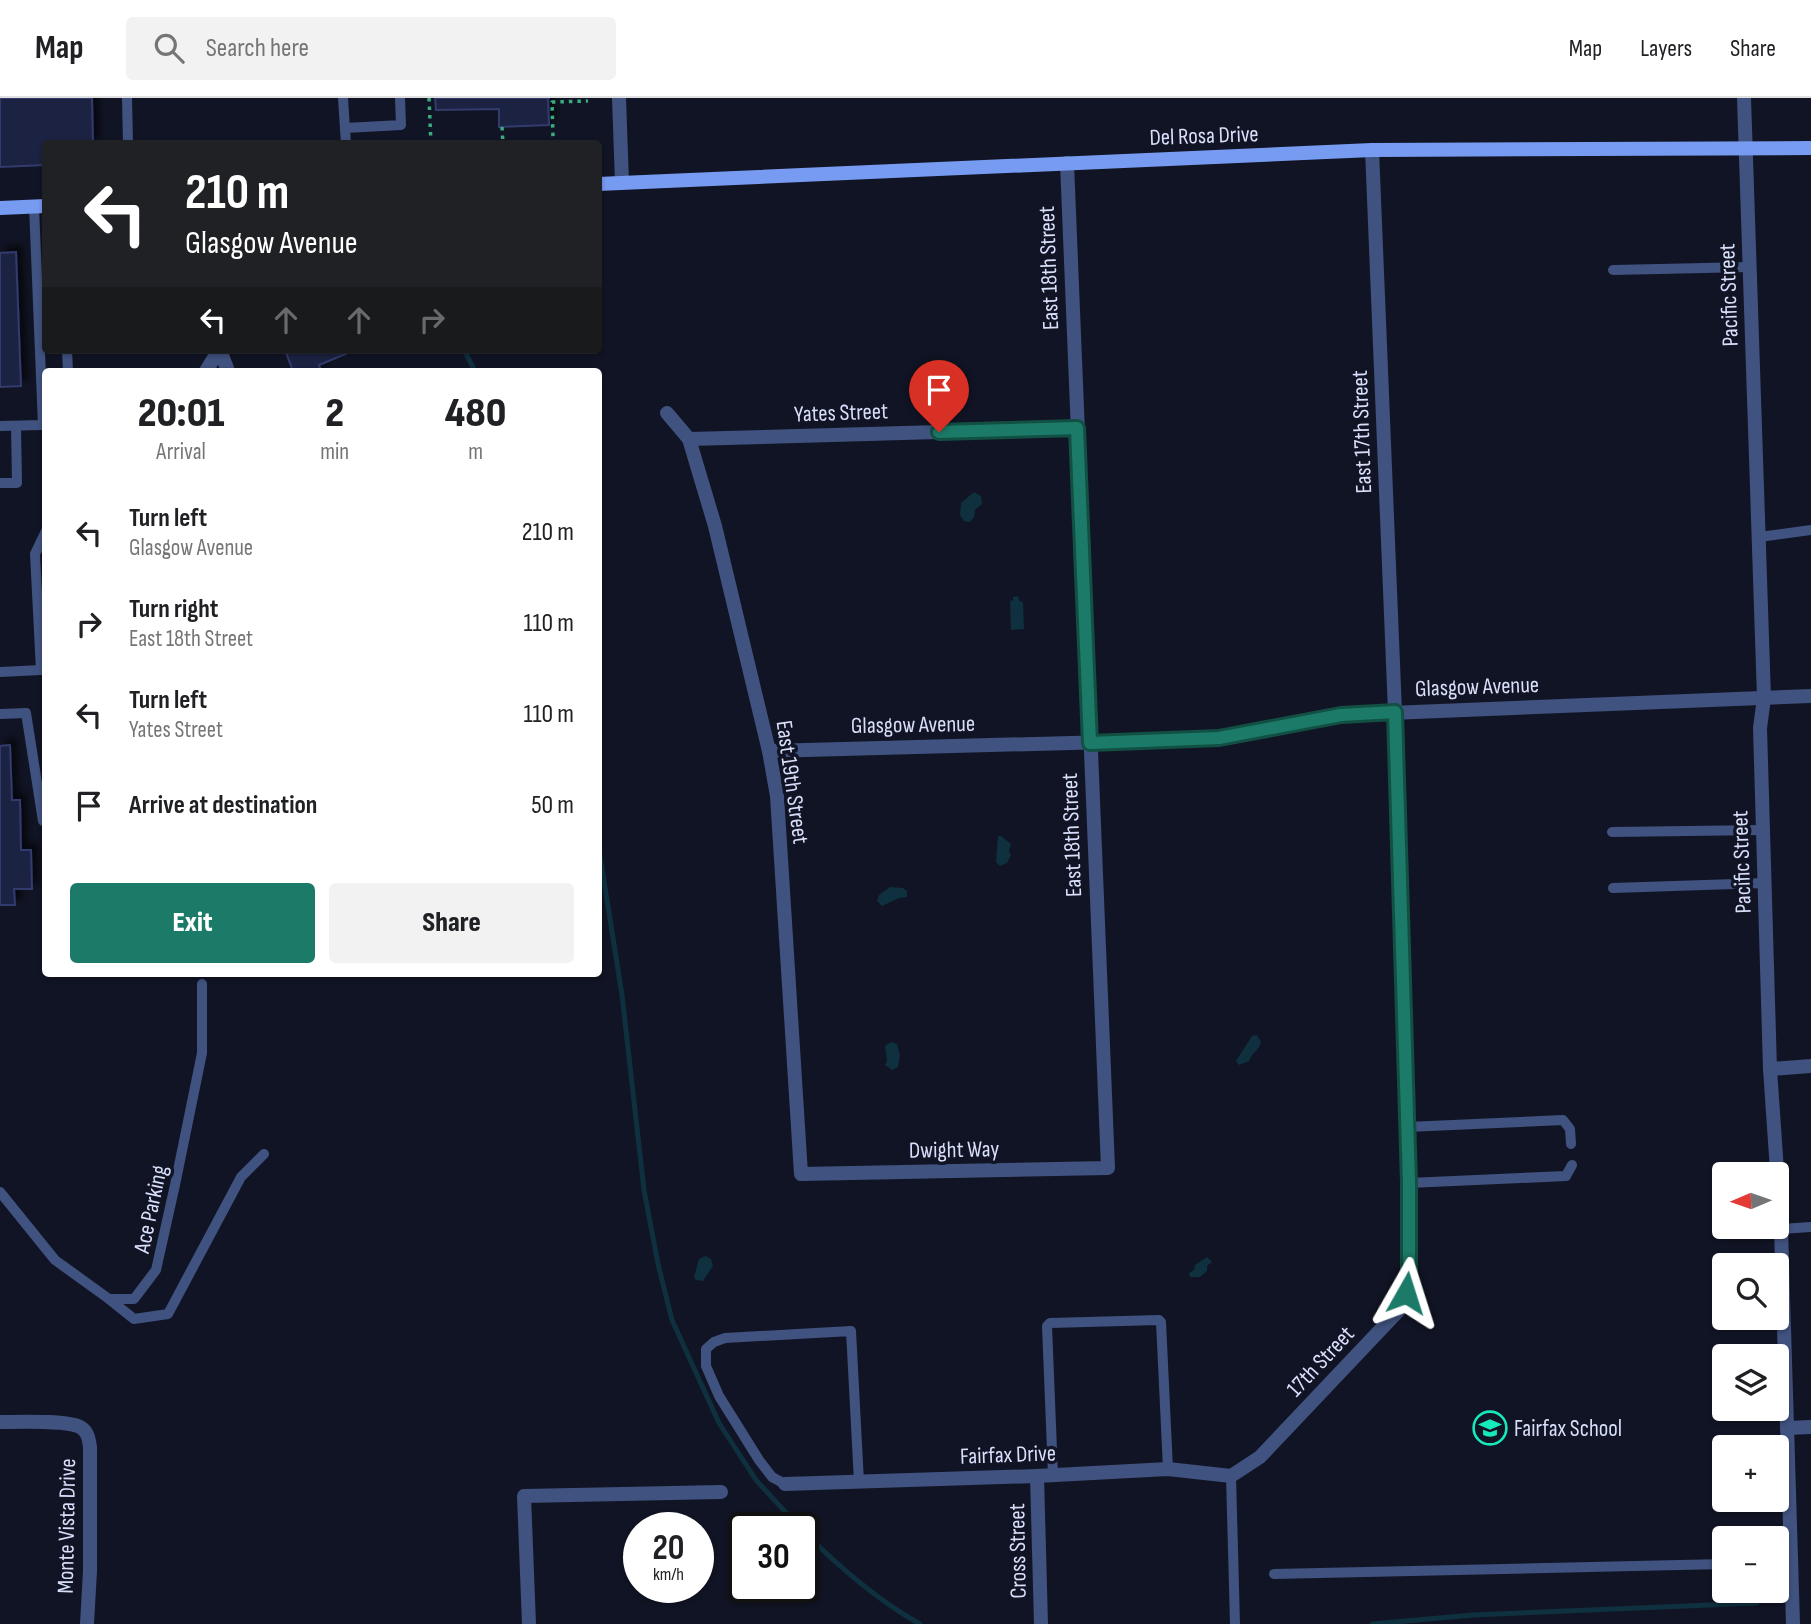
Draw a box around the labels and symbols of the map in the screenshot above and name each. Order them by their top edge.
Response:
street label: Del Rosa Drive [1149,120,1259,152]
street label: East 18th Street [1033,205,1065,330]
street label: Pacific Street [1713,243,1745,347]
pin [909,360,969,432]
street label: East 17th Street [1346,370,1378,494]
street label: Yates Street [794,397,888,429]
street label: Glasgow Avenue [1415,671,1540,703]
street label: Glasgow Avenue [851,710,975,740]
street label: East 19th Street [769,719,815,846]
street label: East 18th Street [1056,772,1088,897]
street label: Pacific Street [1726,810,1758,914]
street label: Dwight Way [909,1135,1000,1165]
north arrow [1712,1162,1788,1239]
street label: Ace Parking [128,1163,174,1257]
position arrow [1369,1256,1443,1330]
street label: 17th Street [1281,1321,1360,1403]
school or university icon: Fairfax School [1471,1409,1509,1447]
place label: Fairfax School [1514,1415,1622,1443]
street label: Fairfax Drive [960,1439,1057,1471]
street label: Monte Vista Drive [52,1458,82,1594]
street label: Cross Street [1003,1503,1033,1599]
speed limit sign: 30 [728,1512,819,1603]

